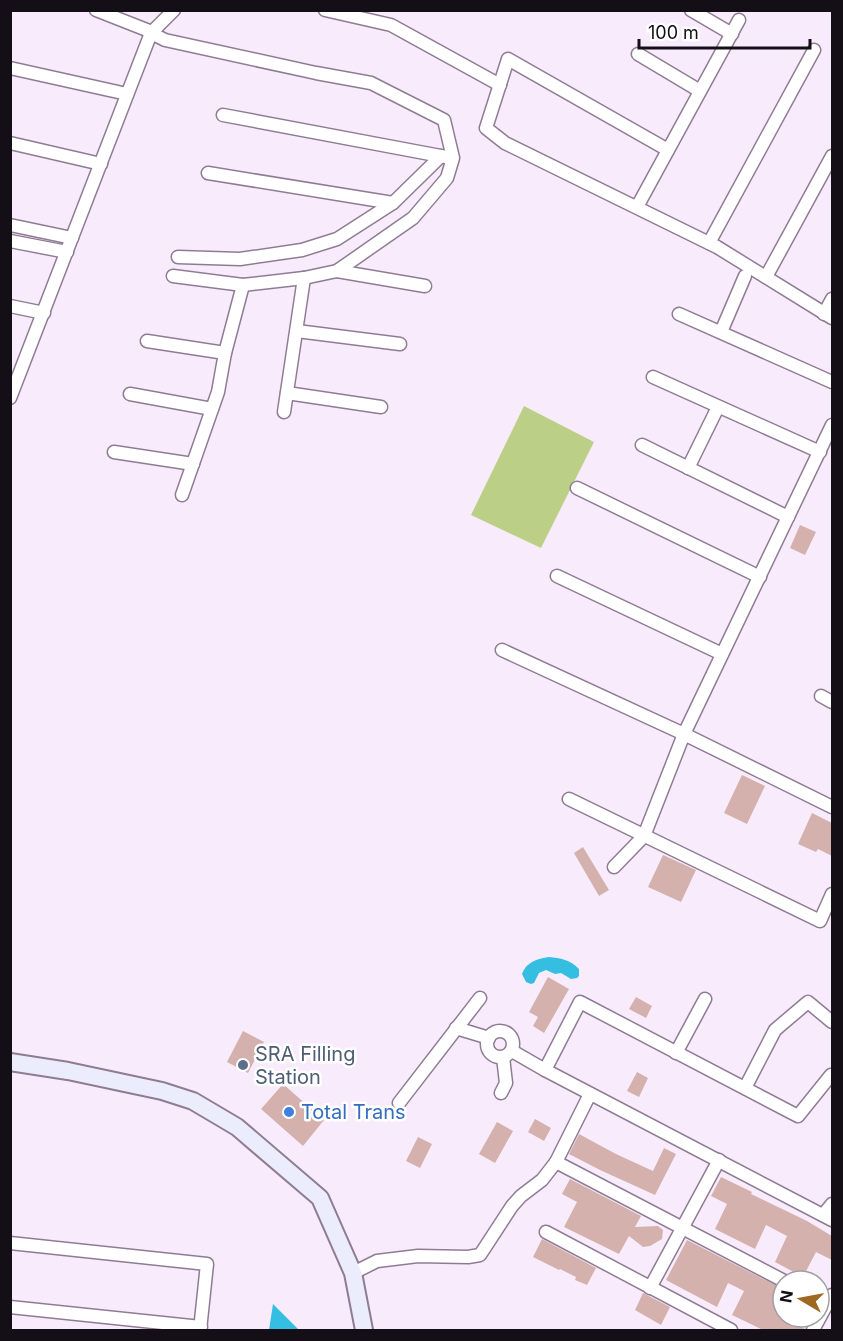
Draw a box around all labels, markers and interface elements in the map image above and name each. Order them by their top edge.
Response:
scale bar [639,12,810,50]
text: 100 m [648,22,699,43]
place label: SRA Filling Station [255,1042,355,1089]
marker: SRA Filling Station [236,1058,250,1072]
place label: Total Trans [301,1100,406,1124]
marker: Total Trans [282,1105,296,1119]
north arrow [771,1269,831,1329]
text: N [775,1289,797,1304]

